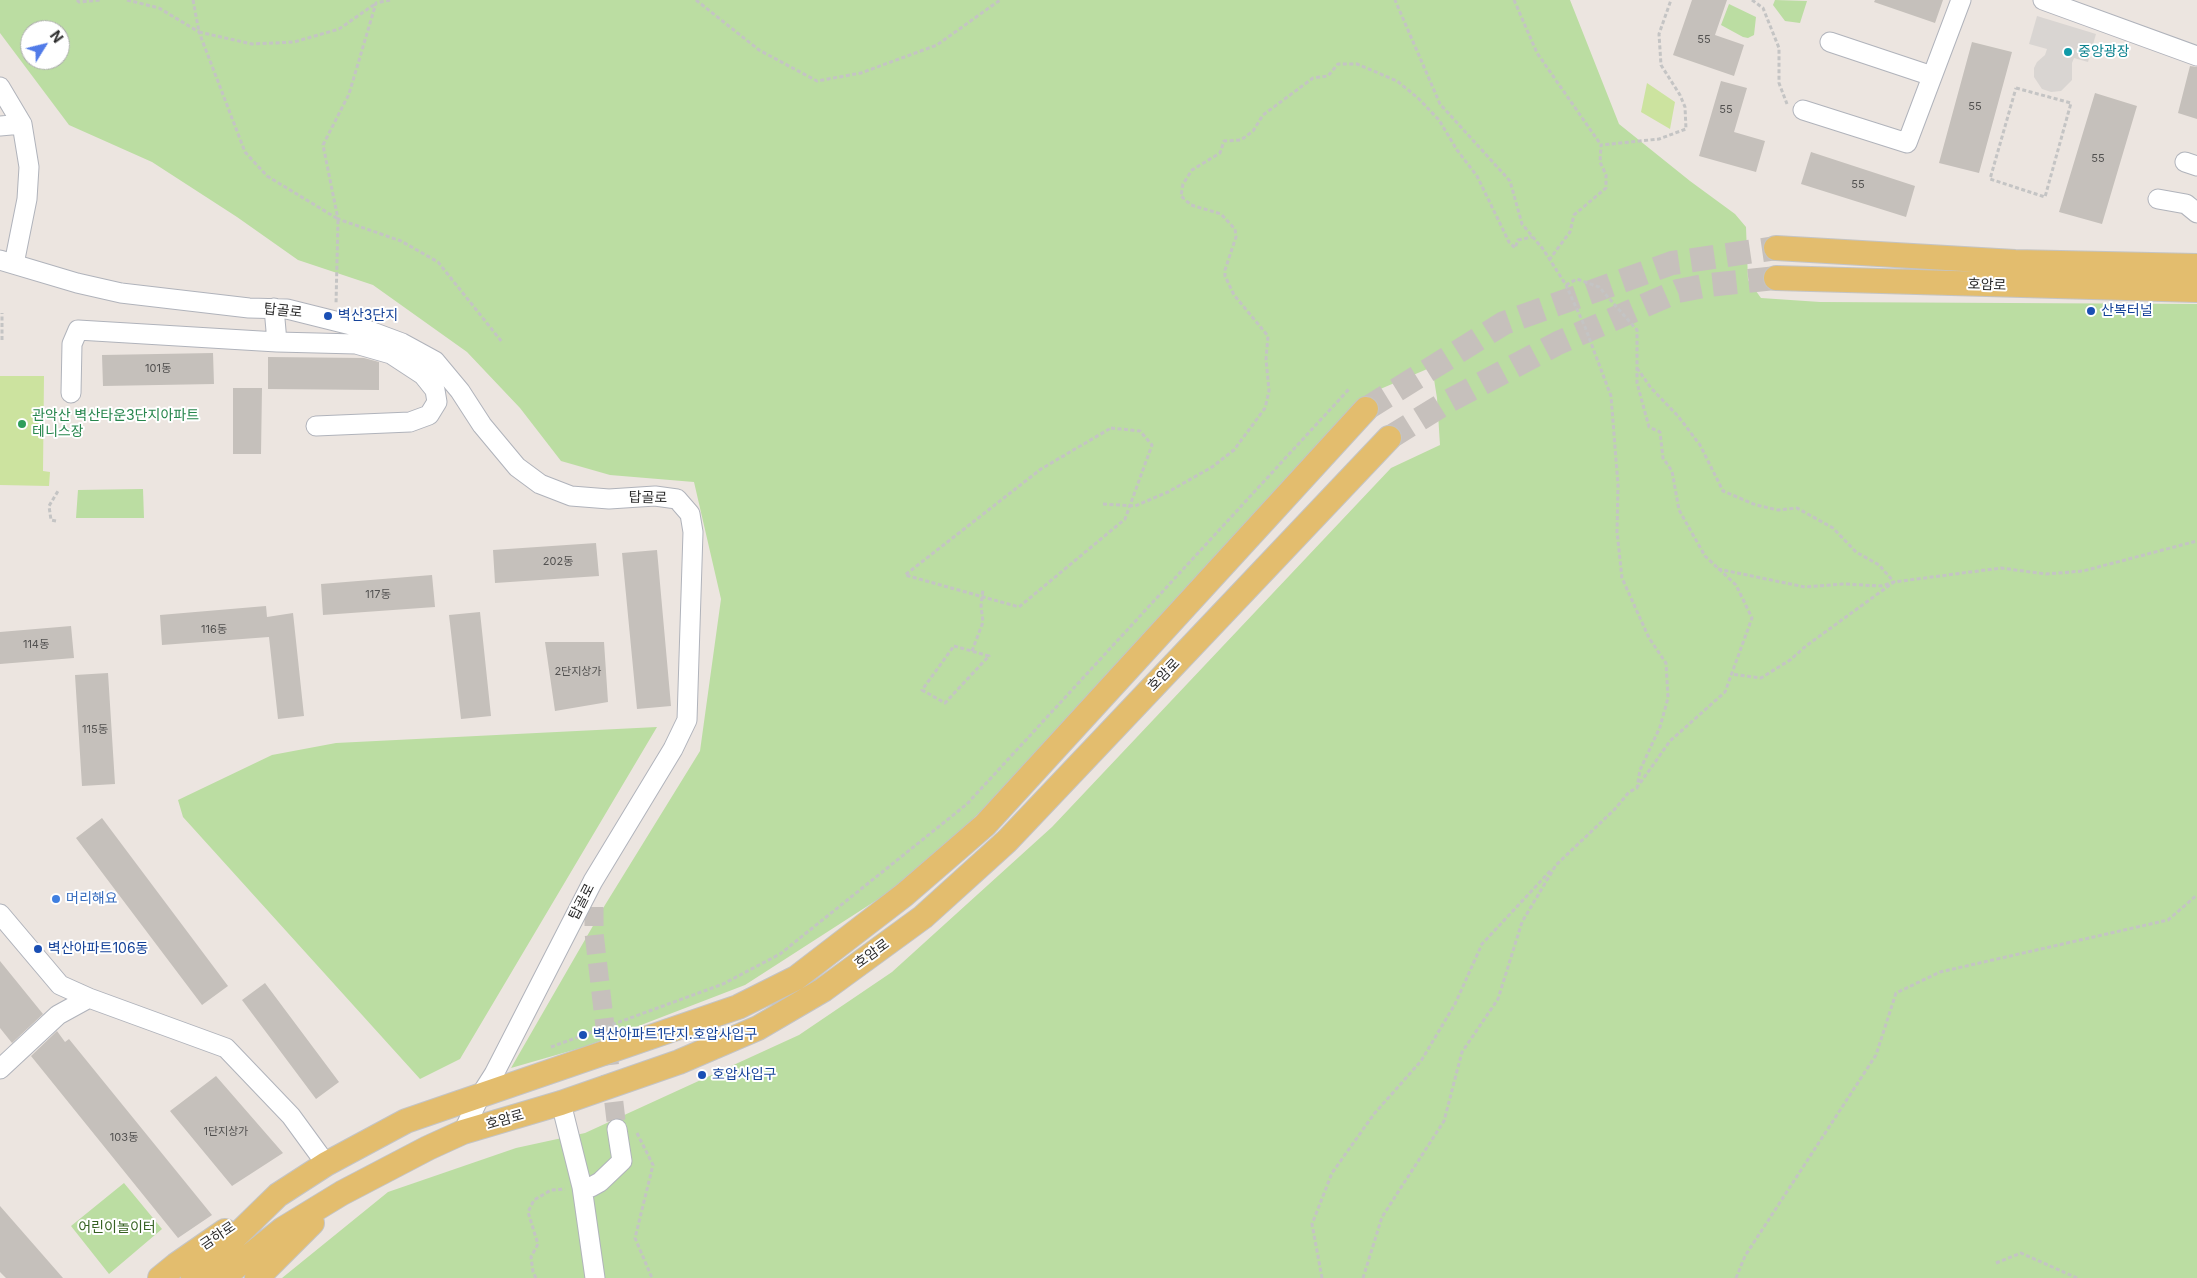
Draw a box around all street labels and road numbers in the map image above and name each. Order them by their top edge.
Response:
street label: 호암로 [1967,276,2007,294]
street label: 탑골로 [263,301,303,321]
street label: 탑골로 [629,489,667,507]
street label: 호암로 [1145,655,1183,695]
street label: 탑골로 [566,881,598,923]
street label: 호암로 [851,936,893,972]
street label: 호암로 [484,1107,526,1133]
street label: 금하로 [197,1218,239,1254]

